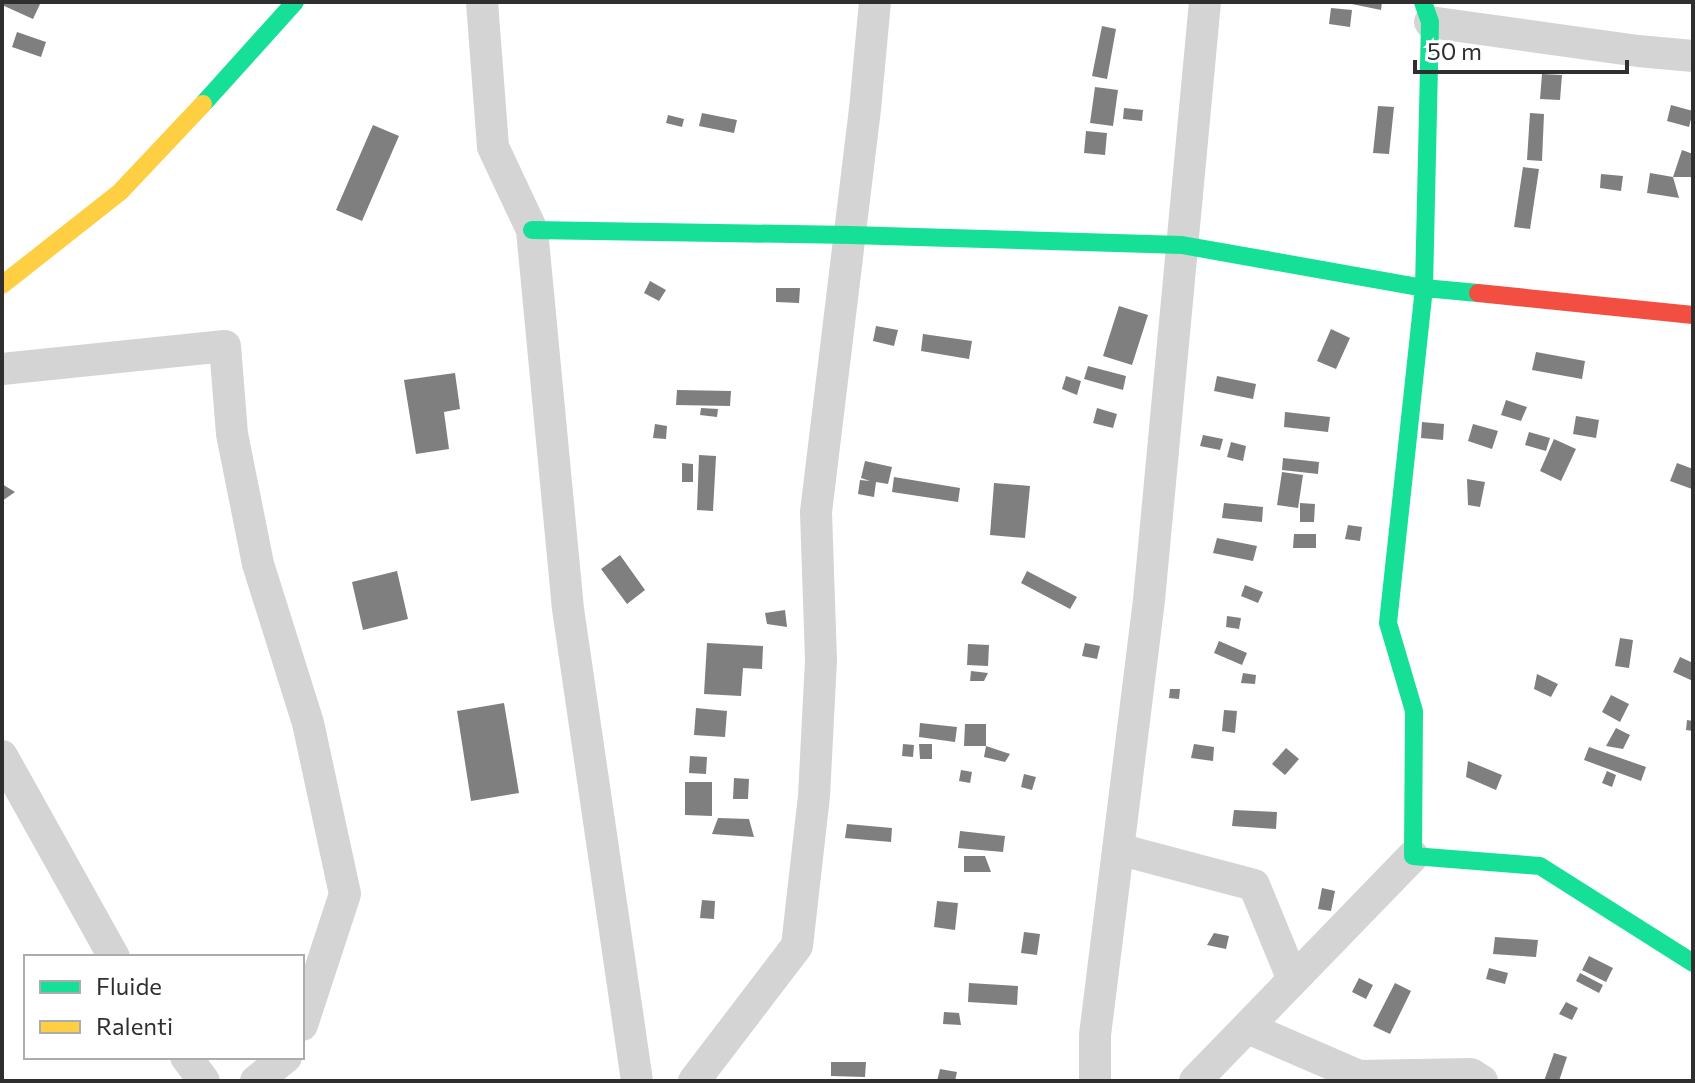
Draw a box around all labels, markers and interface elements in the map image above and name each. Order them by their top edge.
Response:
scale bar [1415,24,1627,74]
text: 50 m [1427,36,1482,65]
legend [24,955,304,1059]
text: Fluide [96,971,162,1000]
text: Ralenti [96,1011,173,1040]

